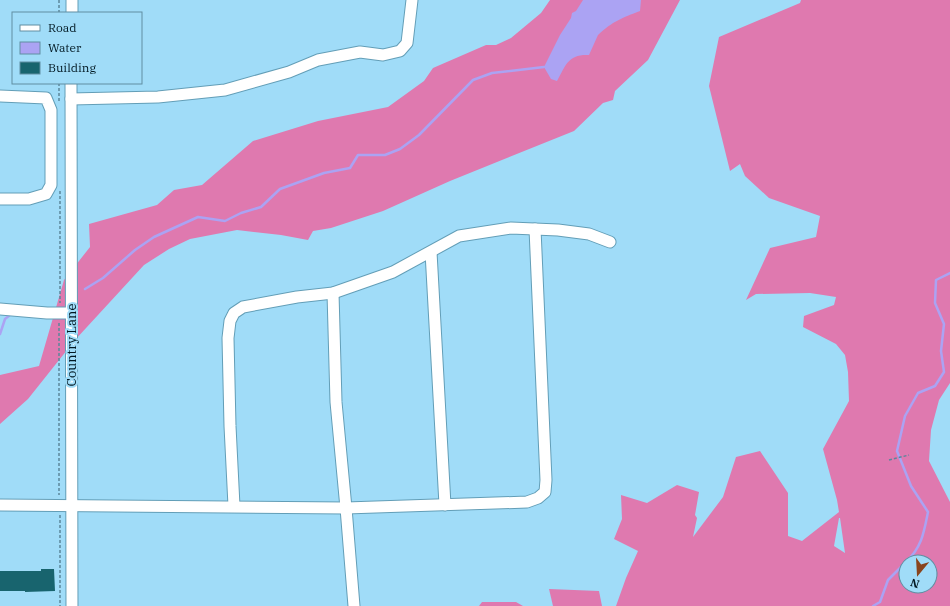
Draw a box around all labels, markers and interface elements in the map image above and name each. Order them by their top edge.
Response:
legend [12,12,142,84]
text: Road [48,20,77,35]
text: Water [48,40,82,55]
text: Building [48,60,96,75]
street label: Country Lane [63,304,80,386]
north arrow [898,554,938,594]
text: N [908,575,921,592]

